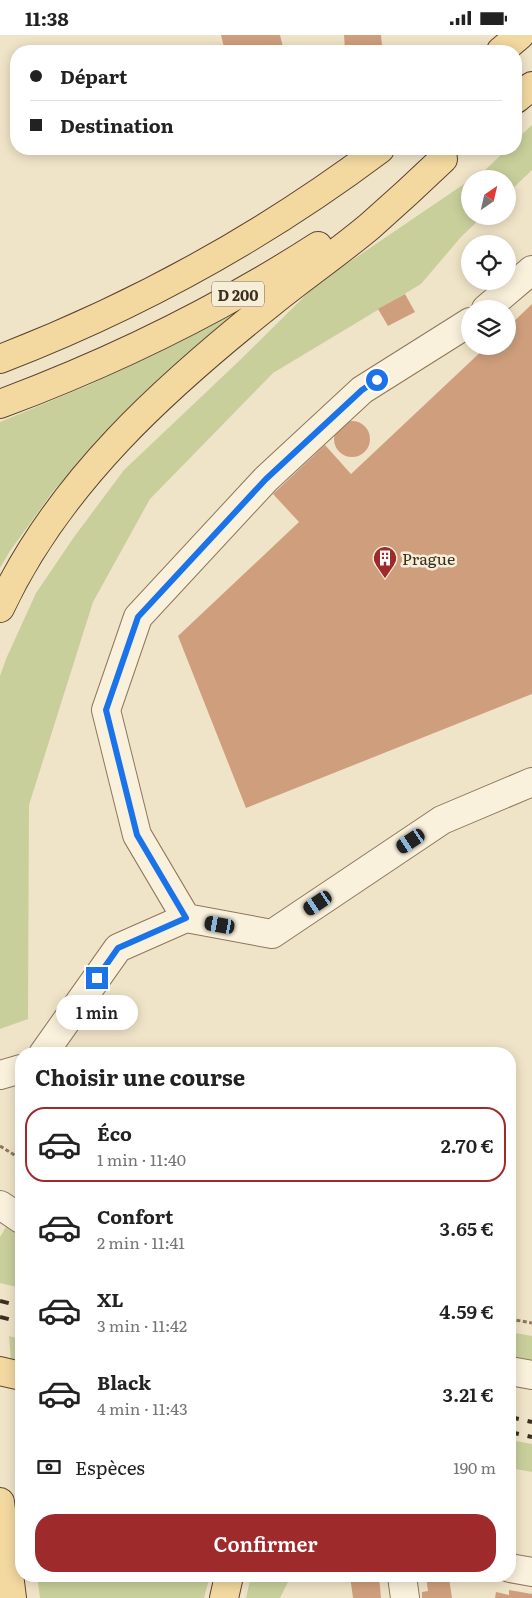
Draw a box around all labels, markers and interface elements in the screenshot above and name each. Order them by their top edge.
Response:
text: 11:38 [25,4,69,32]
text: Départ [60,62,127,90]
text: Destination [60,111,174,139]
north arrow [461,170,516,225]
map controls [461,170,516,355]
button: locate [461,235,516,290]
road number: D 200 [212,281,264,307]
button: layers [461,300,516,355]
route start [366,369,388,391]
building icon: Prague [372,545,398,579]
place label: Prague [402,546,455,570]
car [394,826,427,856]
car [301,888,334,918]
car [203,915,236,935]
route end [86,967,108,989]
callout: 1 min [56,995,138,1031]
text: 1 min [76,1000,118,1024]
text: Choisir une course [35,1060,245,1093]
text: Éco [97,1119,132,1147]
icon: car [37,1122,82,1167]
text: 2.70 € [441,1131,494,1159]
text: 1 min · 11:40 [97,1147,186,1171]
text: Confort [97,1202,173,1230]
icon: car [37,1205,82,1250]
text: 3.65 € [440,1214,494,1242]
text: 2 min · 11:41 [97,1230,185,1254]
text: XL [97,1285,124,1313]
icon: car [37,1288,82,1333]
text: 4.59 € [439,1297,494,1325]
text: 3 min · 11:42 [97,1313,187,1337]
text: Black [97,1368,151,1396]
icon: car [37,1371,82,1416]
text: 3.21 € [443,1380,494,1408]
text: 4 min · 11:43 [97,1396,188,1420]
icon: cash [35,1453,63,1481]
text: Espèces [75,1453,145,1481]
text: 190 m [453,1455,496,1479]
button: Confirmer [35,1514,496,1572]

